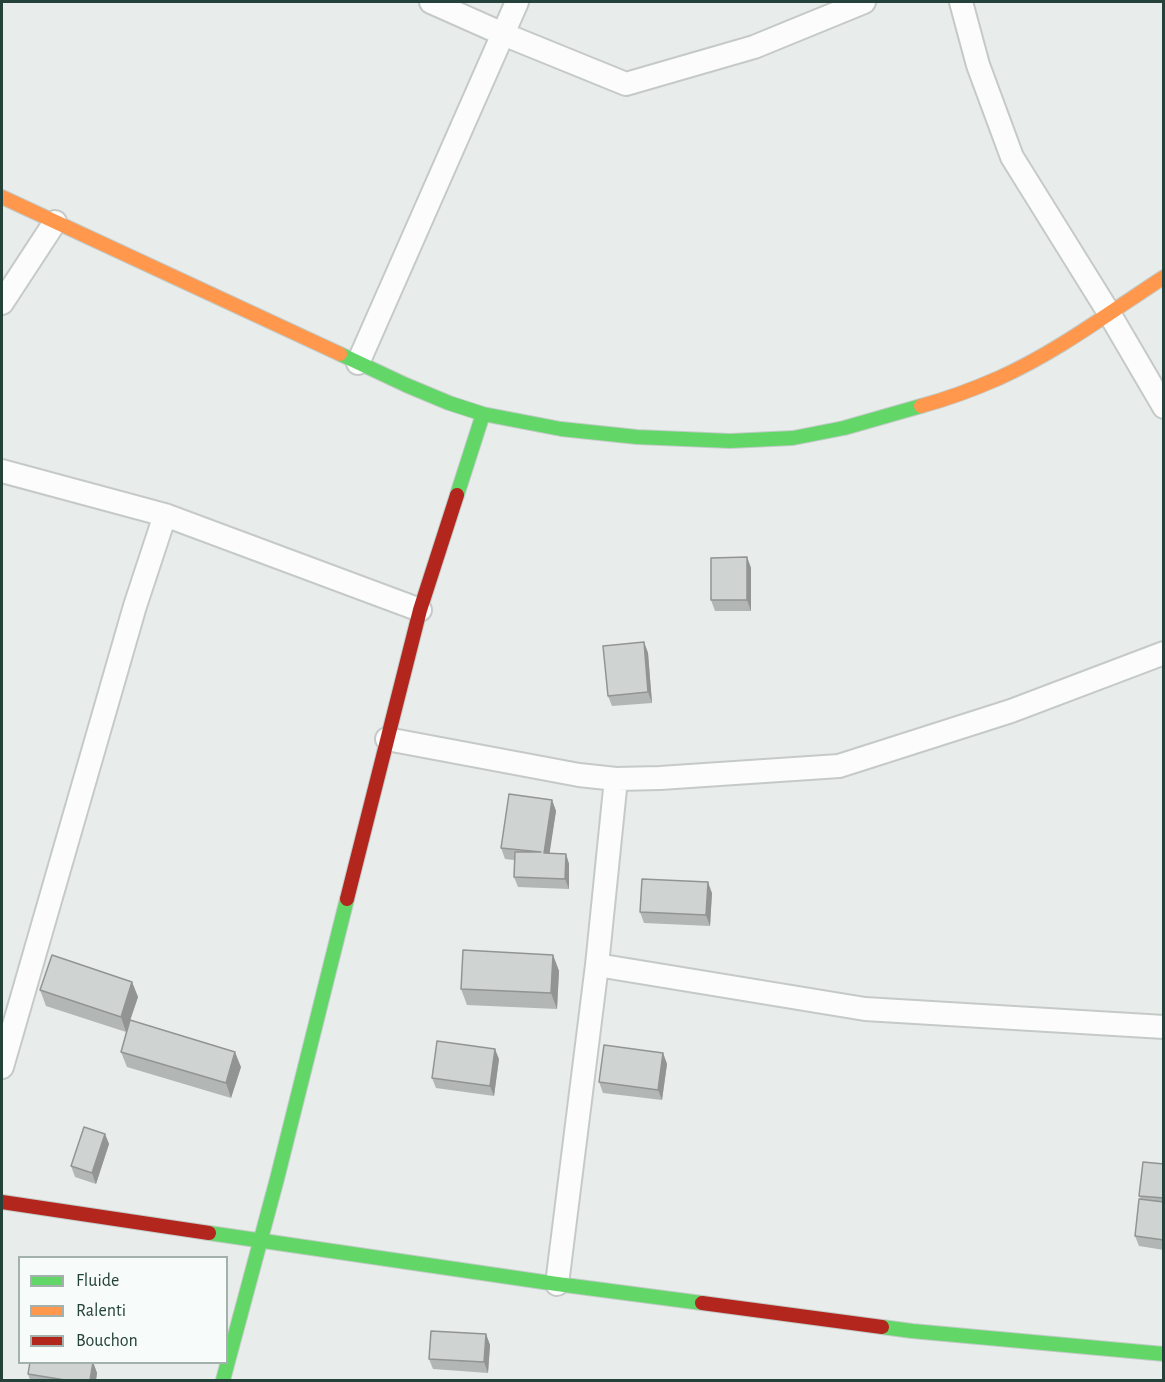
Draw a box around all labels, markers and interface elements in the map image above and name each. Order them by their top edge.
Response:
legend [18,1256,228,1364]
text: Fluide [76,1272,119,1290]
text: Ralenti [76,1302,126,1320]
text: Bouchon [76,1332,138,1350]

